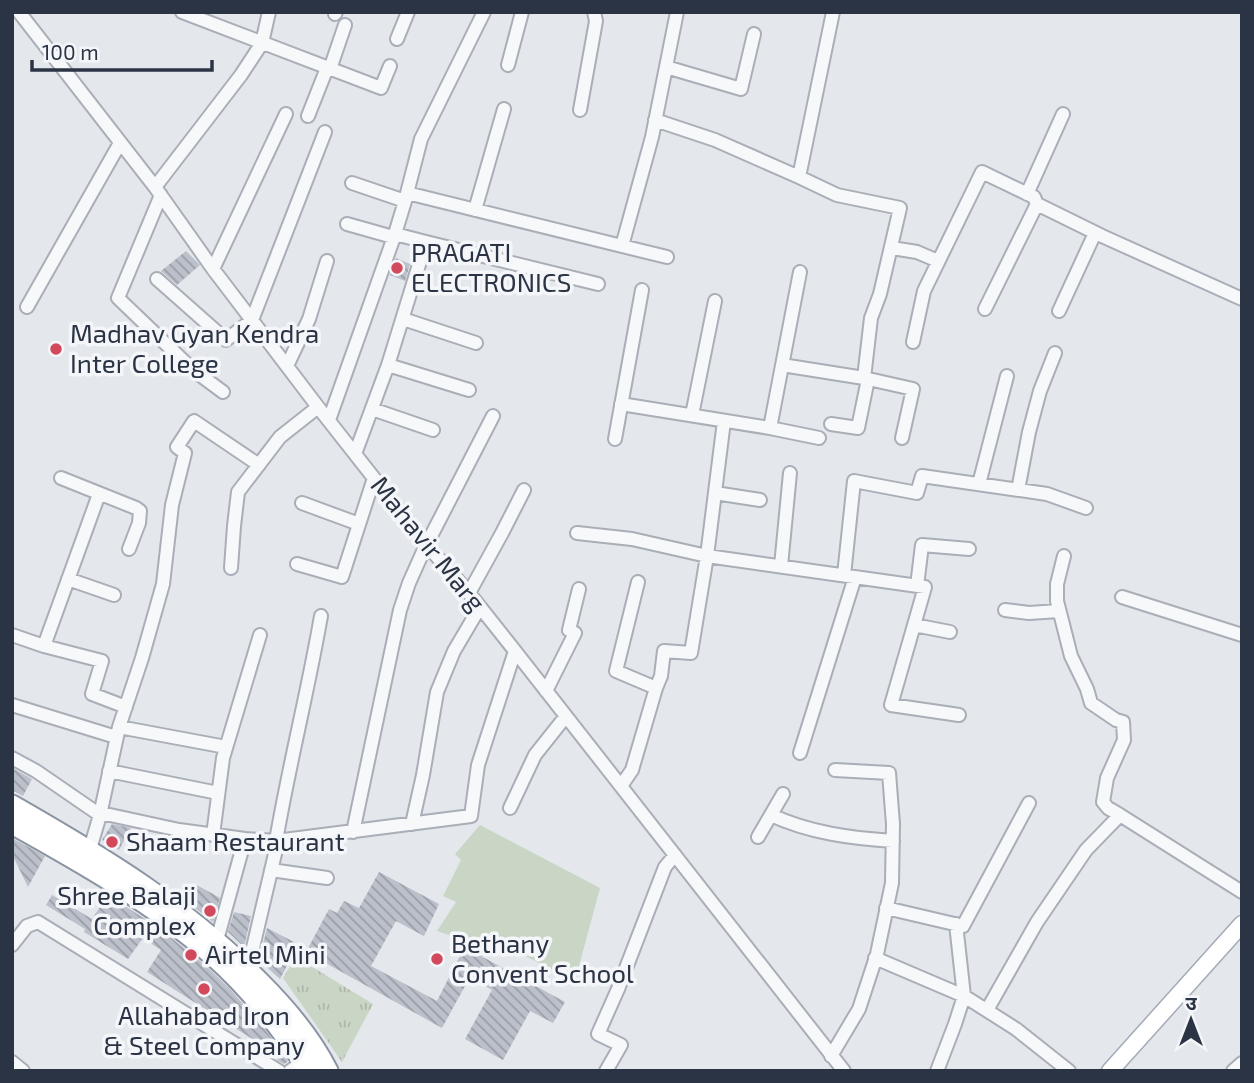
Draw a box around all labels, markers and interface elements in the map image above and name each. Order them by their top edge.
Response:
scale bar [32,28,212,72]
text: 100 m [42,39,99,64]
place label: PRAGATI ELECTRONICS [411,236,571,297]
marker: PRAGATI ELECTRONICS [389,260,405,276]
place label: Madhav Gyan Kendra Inter College [70,317,319,378]
marker: Madhav Gyan Kendra Inter College [48,341,64,357]
street label: Mahavir Marg [365,469,493,617]
place label: Shaam Restaurant [126,825,345,856]
marker: Shaam Restaurant [104,834,120,850]
place label: Shree Balaji Complex [57,879,196,940]
marker: Shree Balaji Complex [202,903,218,919]
place label: Bethany Convent School [451,927,634,988]
place label: Airtel Mini [205,938,326,969]
marker: Airtel Mini [183,947,199,963]
marker: Bethany Convent School [429,951,445,967]
marker: Allahabad Iron & Steel Company [196,981,212,997]
north arrow [1156,985,1226,1055]
text: उ [1185,991,1197,1014]
place label: Allahabad Iron & Steel Company [103,999,305,1060]

